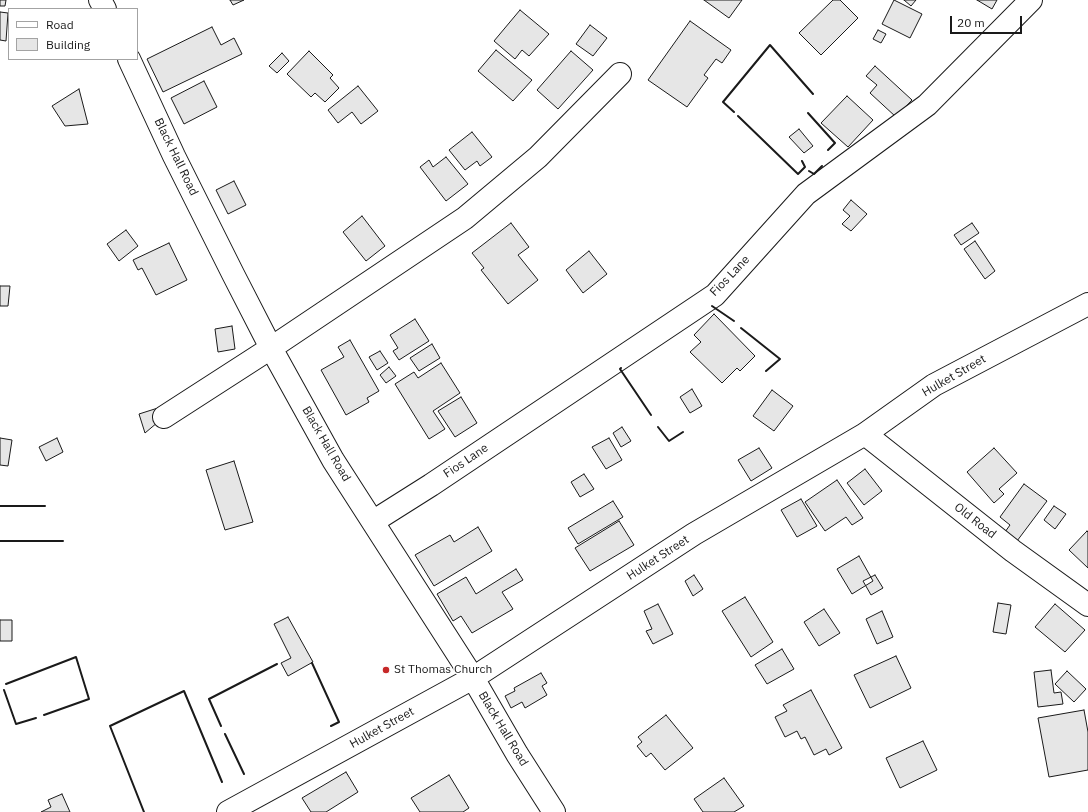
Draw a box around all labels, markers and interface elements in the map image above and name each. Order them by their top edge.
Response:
legend [8,8,138,60]
scale bar [952,8,1024,34]
text: 20 m [957,15,985,30]
text: Road [46,17,74,32]
text: Building [46,37,90,52]
street label: Black Hall Road [151,116,201,198]
street label: Fios Lane [707,253,753,299]
street label: Hulket Street [920,352,988,400]
street label: Black Hall Road [299,404,353,484]
street label: Fios Lane [441,441,491,481]
street label: Old Road [951,500,999,542]
street label: Hulket Street [624,533,692,583]
place label: St Thomas Church [394,663,492,677]
marker: St Thomas Church [381,665,391,675]
street label: Black Hall Road [475,689,531,769]
street label: Hulket Street [347,704,417,752]

